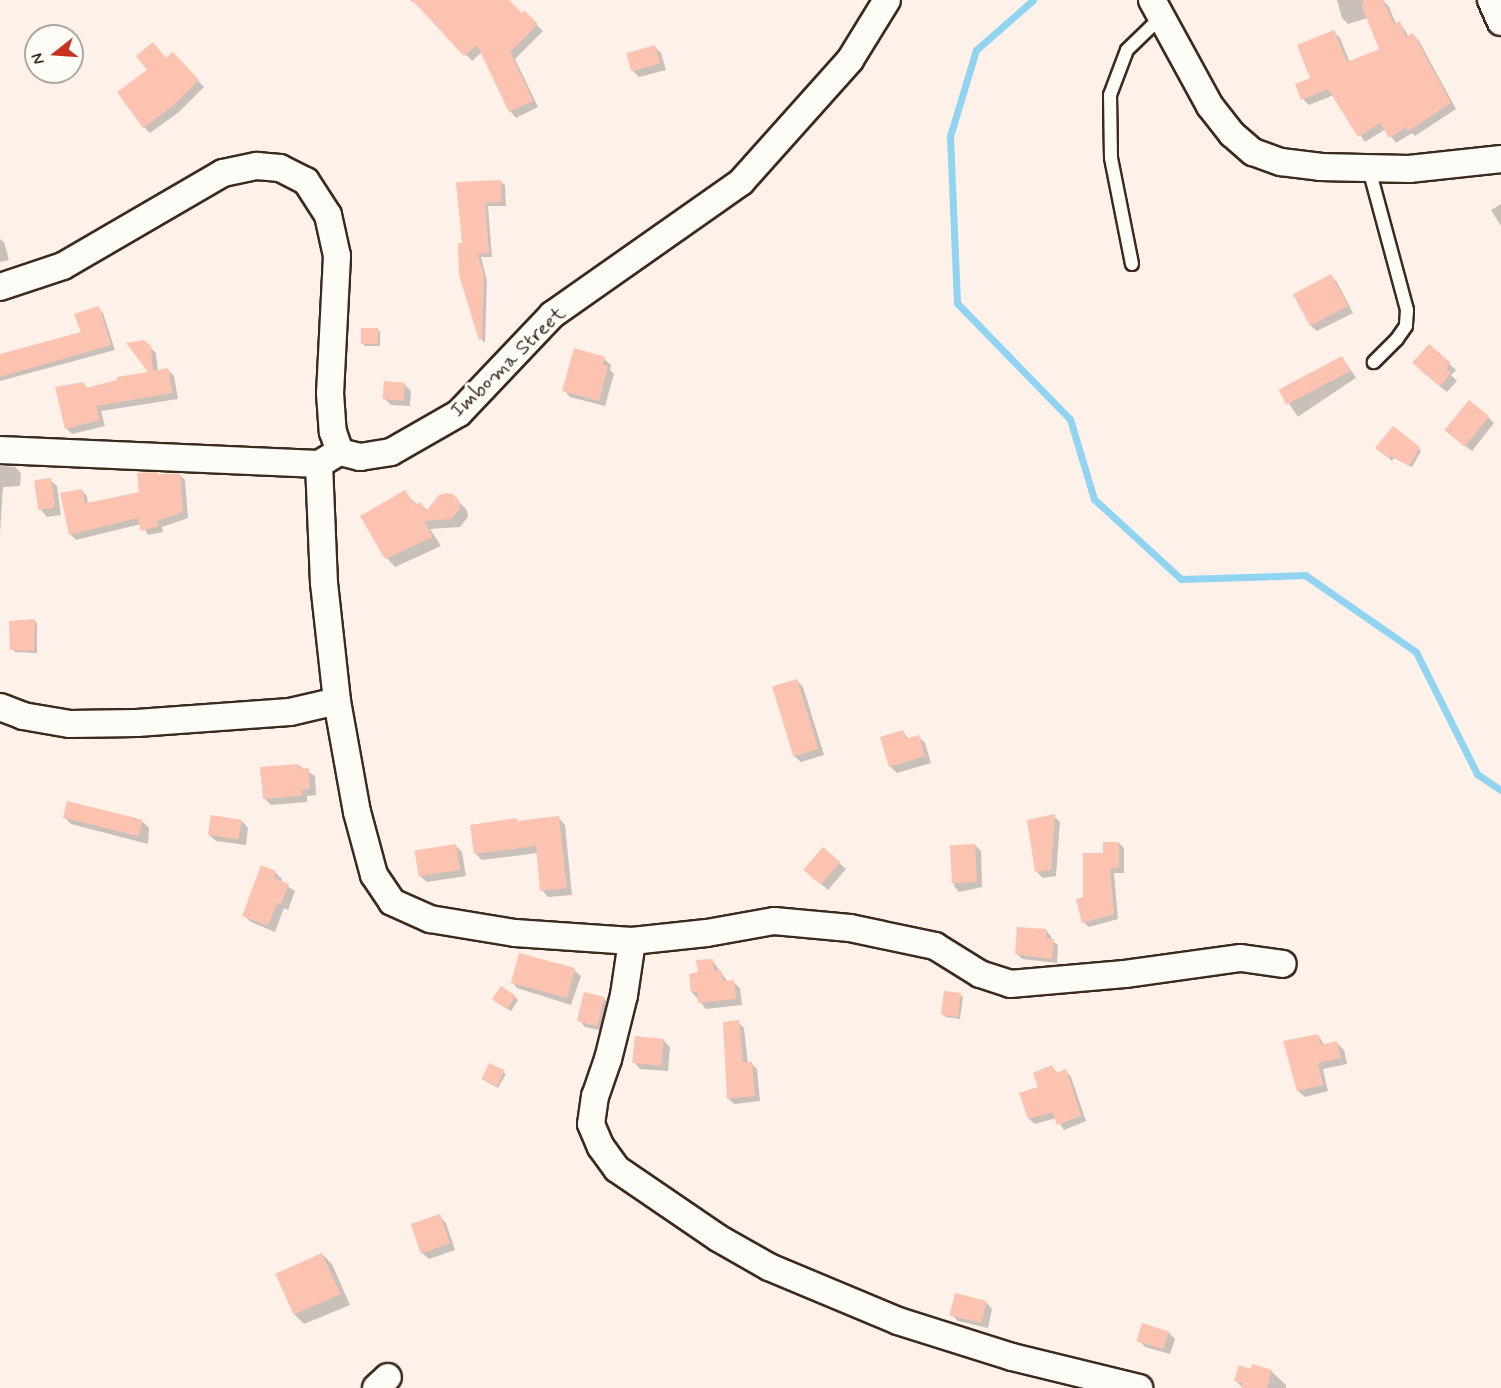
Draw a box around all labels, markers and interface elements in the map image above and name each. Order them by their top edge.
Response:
north arrow [24,24,84,84]
text: N [27,51,50,67]
street label: Imboma Street [445,301,571,423]

